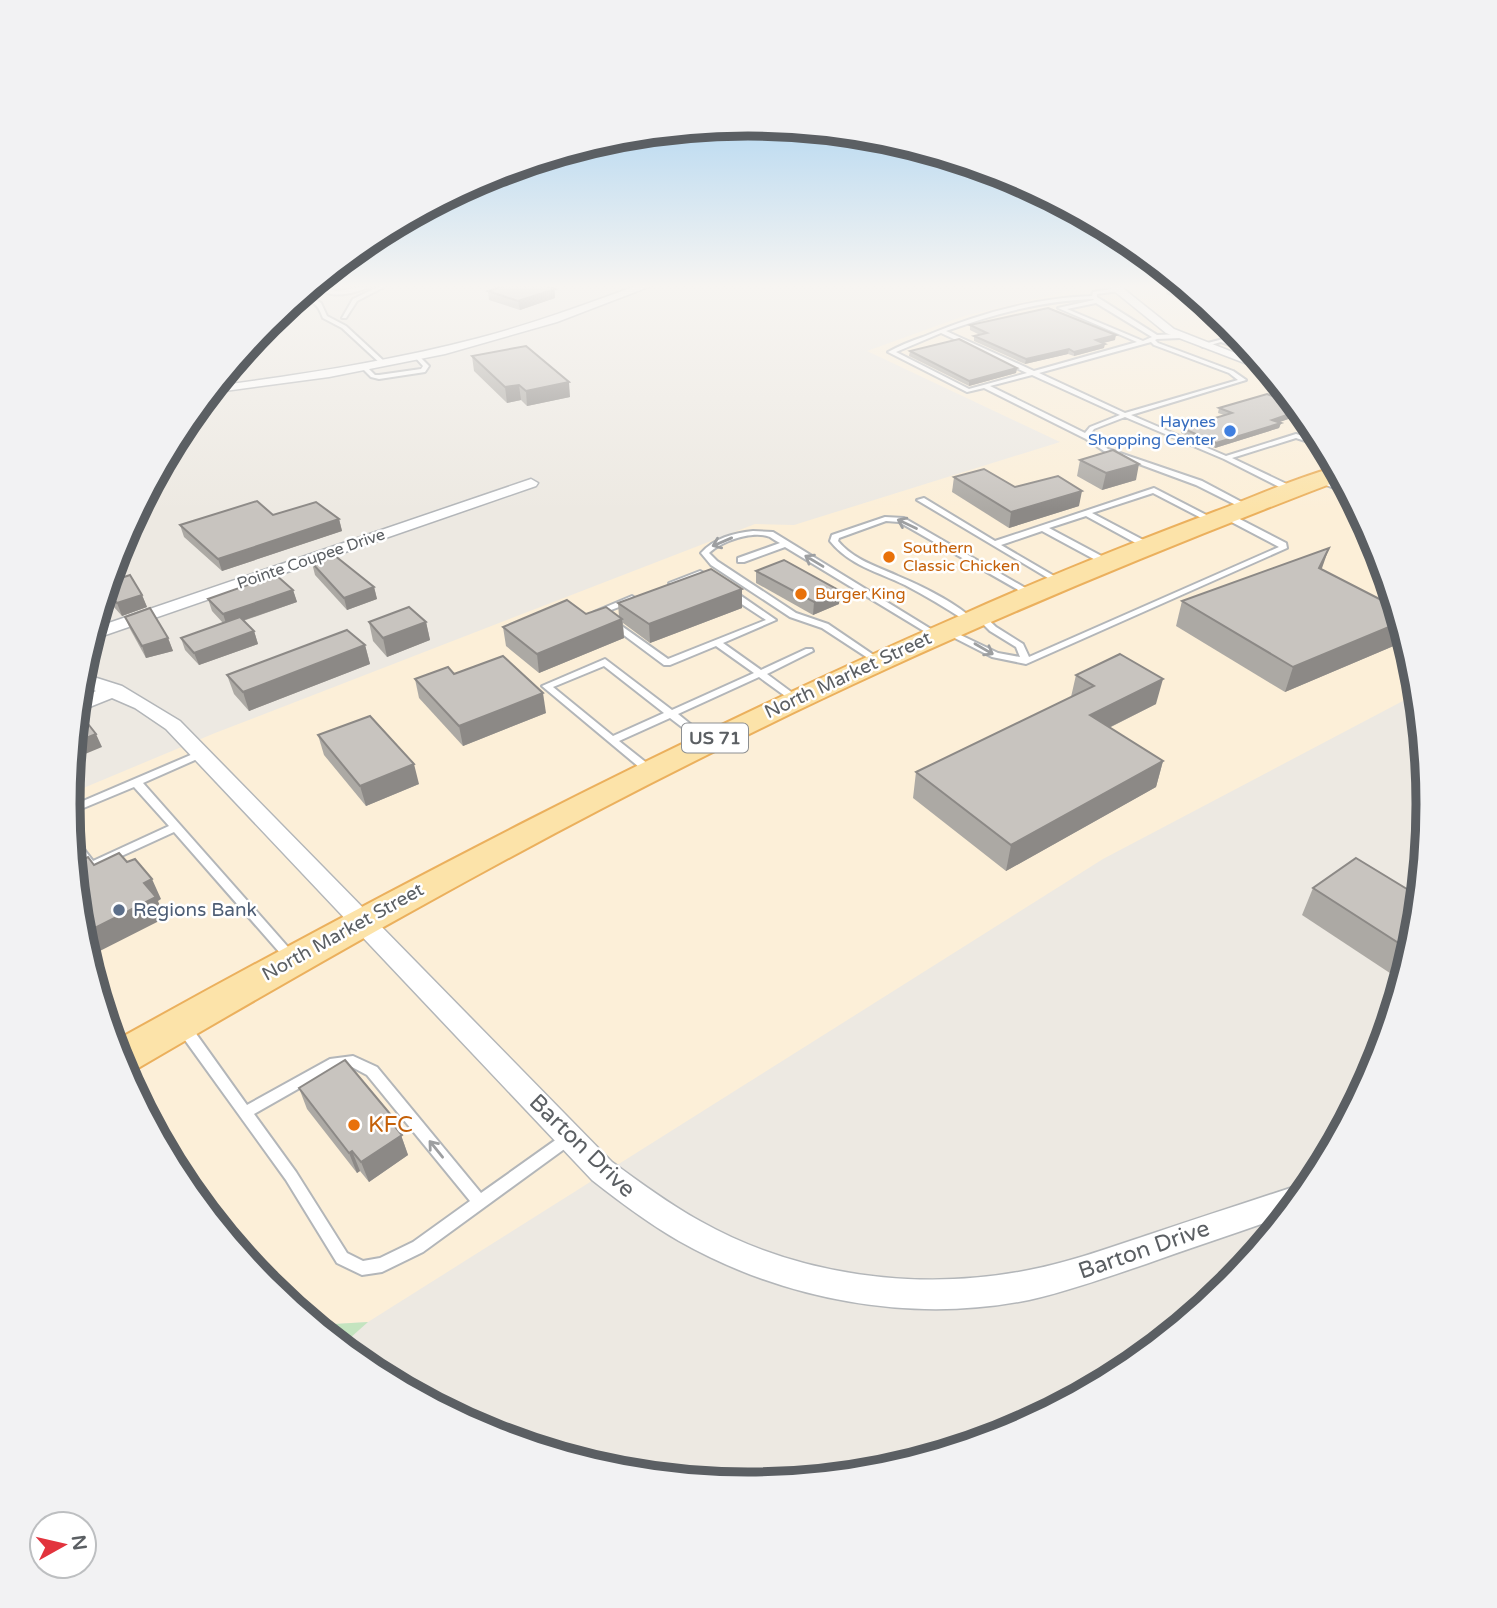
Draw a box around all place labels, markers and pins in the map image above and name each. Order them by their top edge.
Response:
place label: Haynes Shopping Center [1088,412,1217,450]
marker: Haynes Shopping Center [1222,423,1238,439]
place label: Southern Classic Chicken [903,538,1020,576]
marker: Southern Classic Chicken [881,549,897,565]
place label: Burger King [815,584,906,604]
marker: Burger King [793,586,809,602]
place label: Regions Bank [133,899,257,921]
marker: Regions Bank [111,902,127,918]
place label: KFC [368,1111,413,1139]
marker: KFC [346,1117,362,1133]

